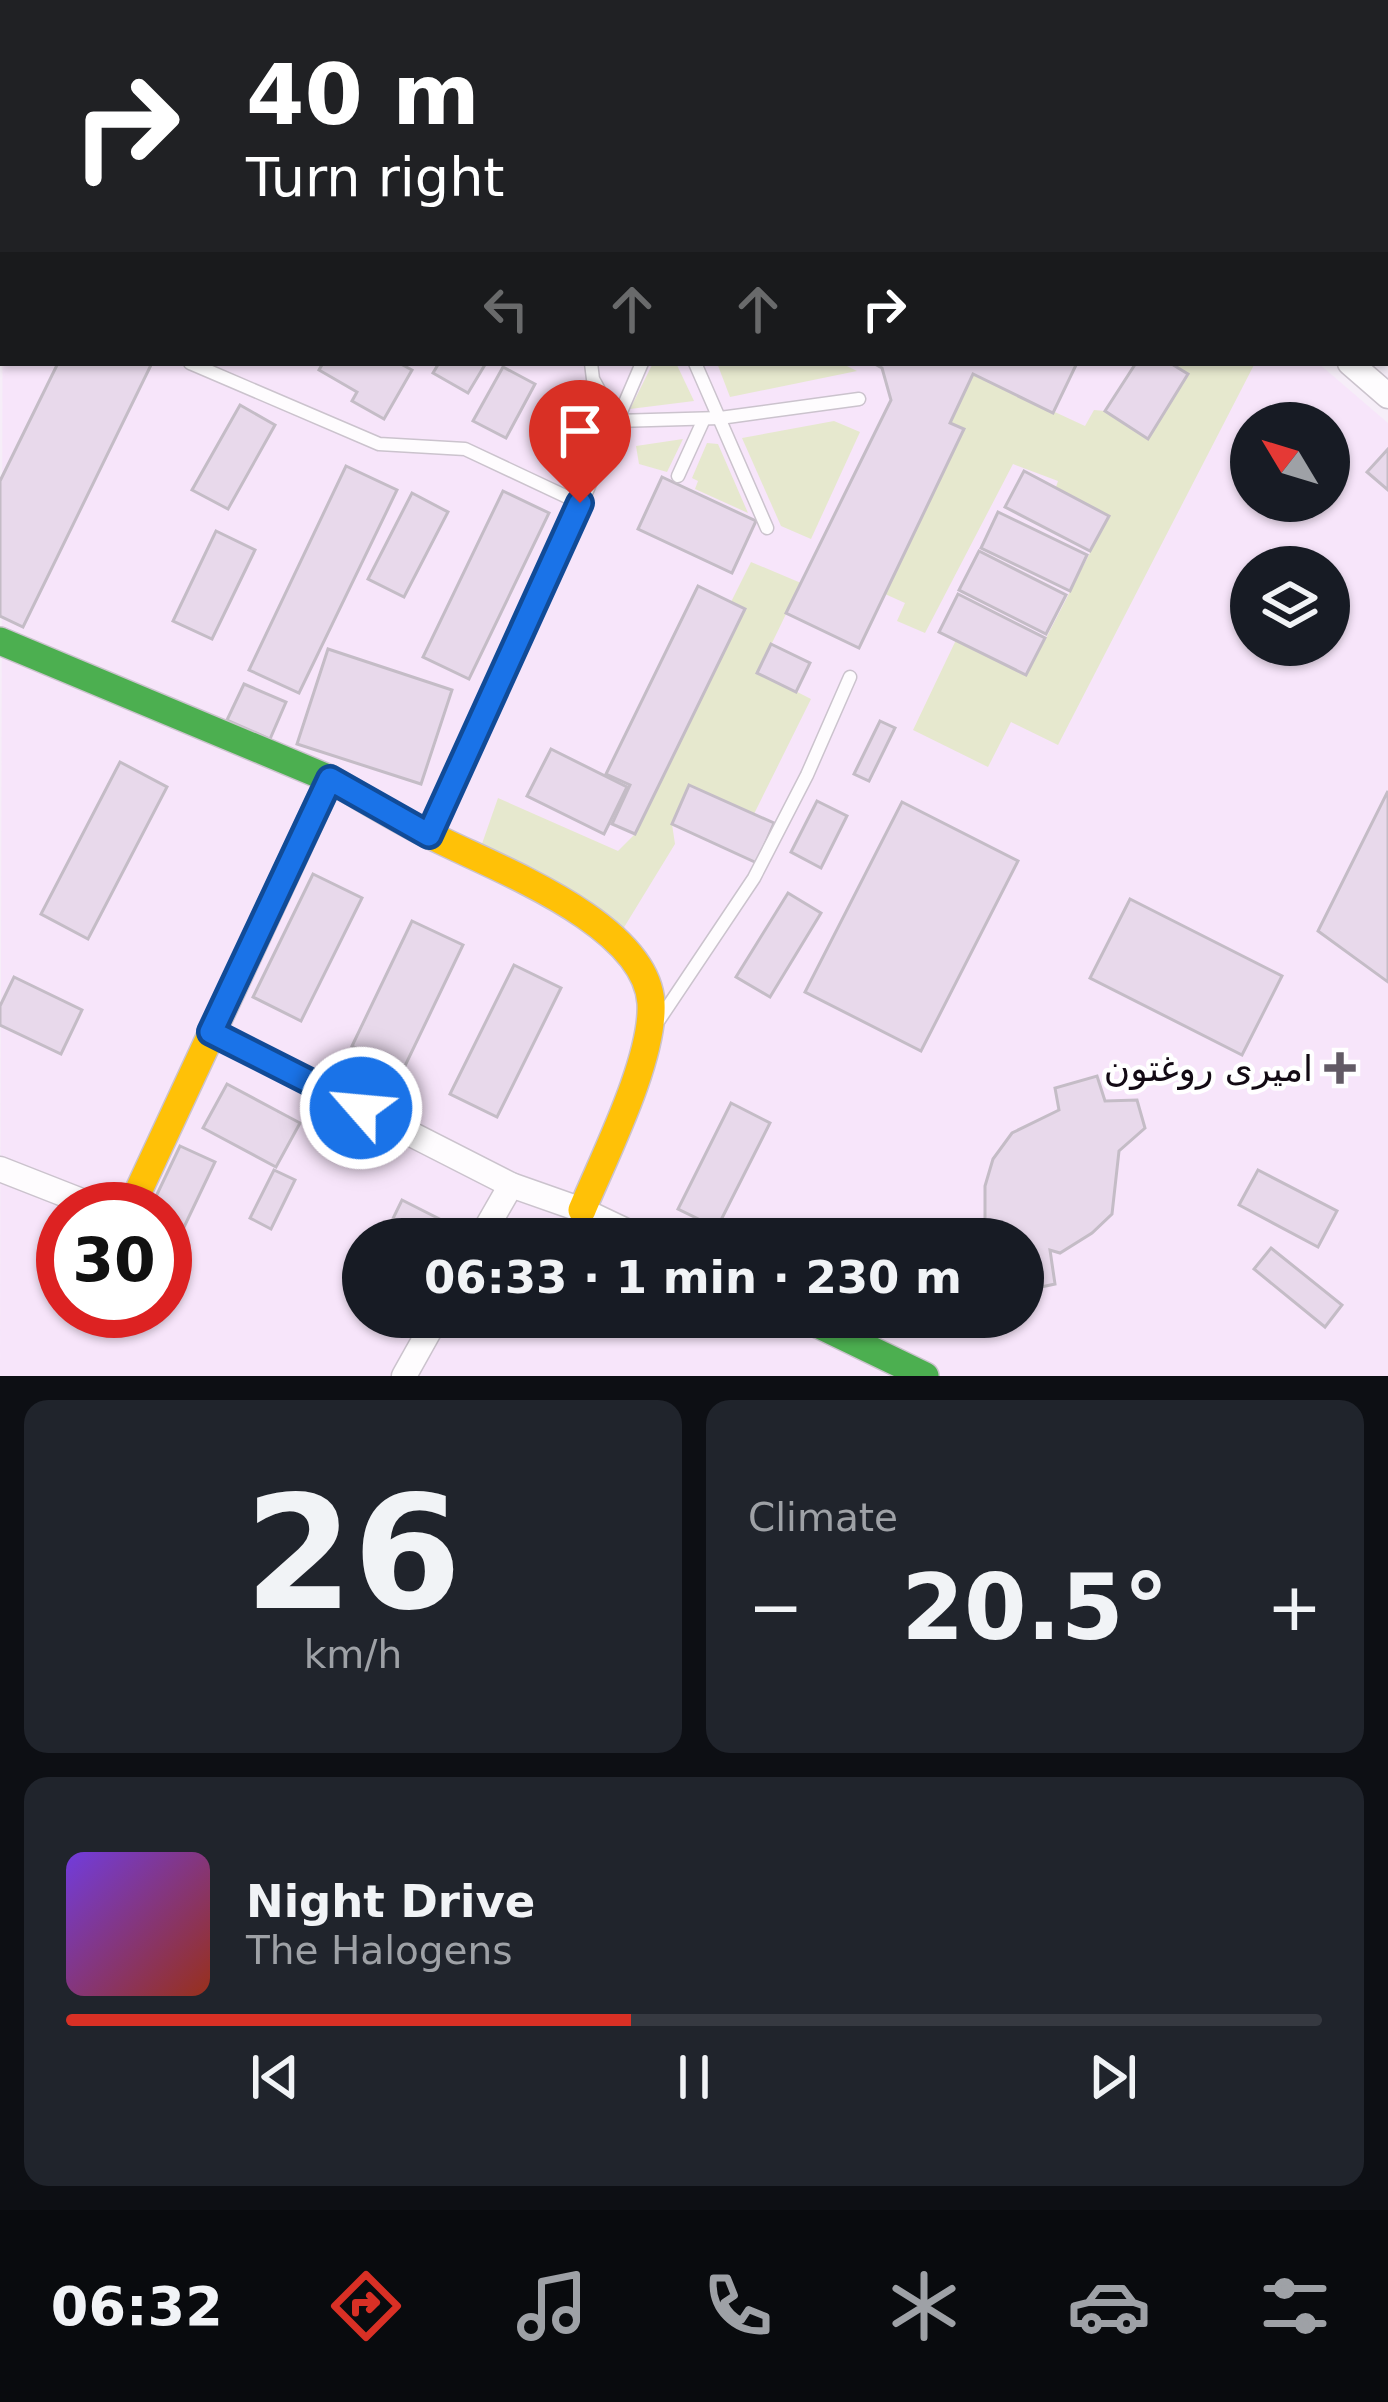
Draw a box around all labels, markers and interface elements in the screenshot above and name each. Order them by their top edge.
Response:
text: 40 m [246,46,480,144]
icon: right [48,48,204,204]
text: Turn right [246,146,505,209]
icon: left [473,276,539,342]
icon: ahead [599,276,665,342]
icon: ahead [725,276,791,342]
icon: right [851,276,917,342]
pin [529,380,631,503]
icon: arrive [547,398,613,464]
north arrow [1230,402,1350,522]
map controls [1230,402,1350,666]
button: layers [1230,546,1350,666]
position arrow [298,1045,424,1171]
place label: امیری روغتون [1104,1048,1313,1090]
marker: امیری روغتون [1324,1052,1356,1084]
speed limit sign: 30 [36,1182,192,1338]
text: 06:33 · 1 min · 230 m [424,1251,962,1304]
text: 26 [244,1463,462,1645]
text: Climate [748,1495,898,1540]
text: 20.5° [901,1555,1169,1660]
text: − [748,1569,803,1646]
text: + [1267,1569,1322,1646]
text: km/h [304,1632,402,1677]
text: Night Drive [246,1875,535,1928]
text: The Halogens [246,1928,513,1973]
icon: previous [242,2044,308,2110]
icon: pause [661,2044,727,2110]
icon: next [1080,2044,1146,2110]
icon: directions [324,2264,408,2348]
icon: music [510,2264,594,2348]
icon: phone [696,2264,780,2348]
icon: climate [882,2264,966,2348]
icon: car [1067,2264,1151,2348]
icon: filters [1253,2264,1337,2348]
text: 06:32 [51,2275,223,2338]

